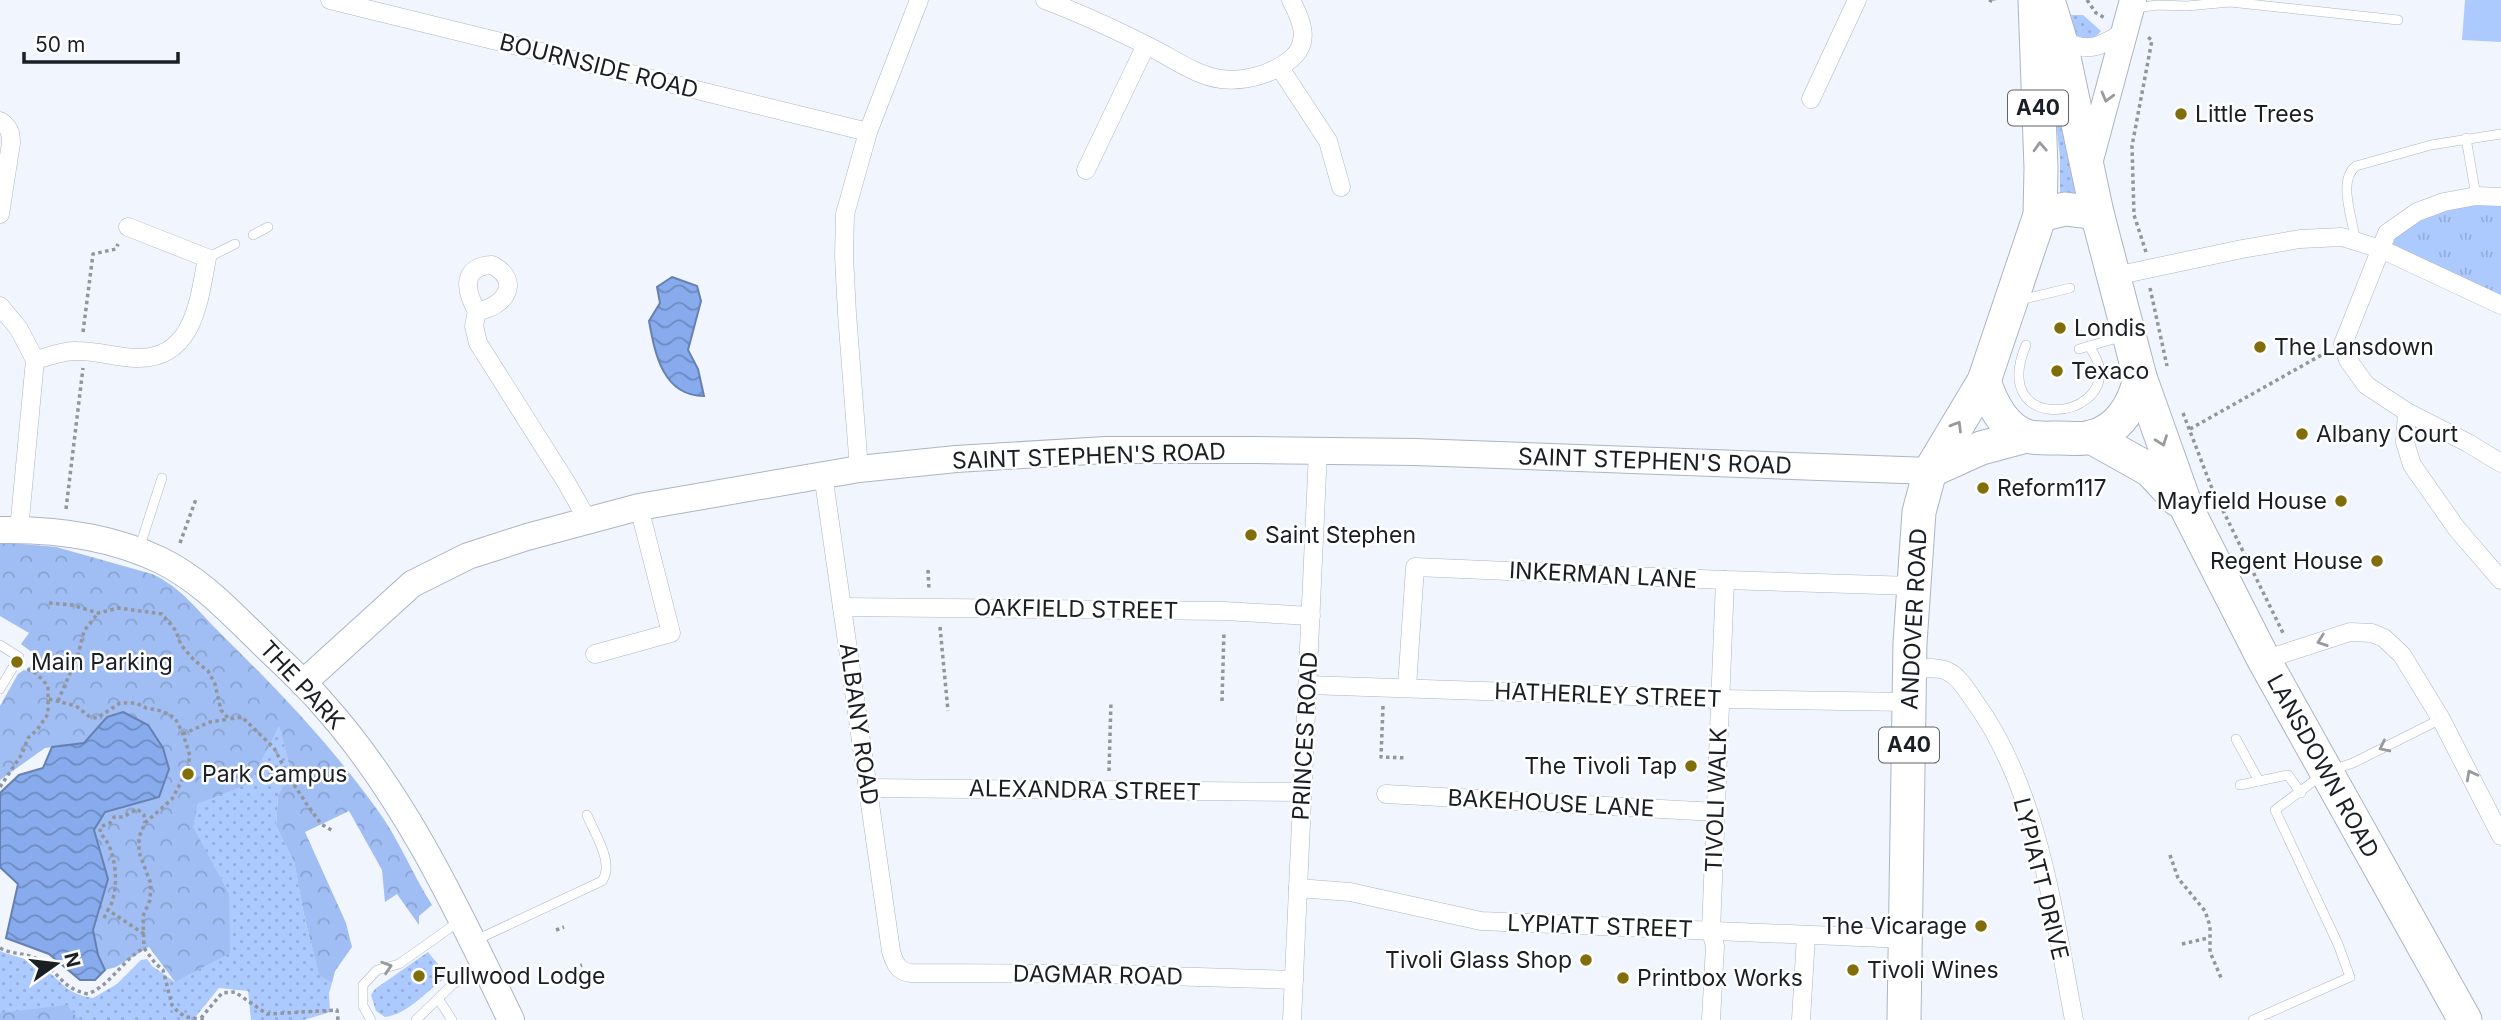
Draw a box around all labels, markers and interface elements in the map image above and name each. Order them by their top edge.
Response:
scale bar [24,21,178,65]
street label: BOURNSIDE ROAD [497,28,701,104]
text: 50 m [35,32,85,57]
road number: A40 [2008,90,2068,126]
one-way arrow [2101,90,2115,102]
place label: Little Trees [2195,100,2314,128]
marker: Little Trees [2173,106,2189,122]
one-way arrow [2033,141,2048,152]
place label: Londis [2074,314,2146,342]
marker: Londis [2052,320,2068,336]
place label: The Lansdown [2274,333,2434,361]
marker: The Lansdown [2252,339,2268,355]
place label: Texaco [2071,357,2149,385]
marker: Texaco [2049,363,2065,379]
place label: Albany Court [2316,420,2459,448]
one-way arrow [1948,421,1961,434]
marker: Albany Court [2294,426,2310,442]
one-way arrow [2154,435,2168,447]
street label: SAINT STEPHEN'S ROAD [952,437,1226,475]
street label: SAINT STEPHEN'S ROAD [1518,442,1792,480]
place label: Reform117 [1997,474,2107,502]
marker: Reform117 [1975,480,1991,496]
place label: Mayfield House [2157,487,2327,515]
marker: Mayfield House [2333,493,2349,509]
place label: Saint Stephen [1265,521,1416,549]
marker: Saint Stephen [1243,527,1259,543]
street label: ANDOVER ROAD [1895,528,1933,710]
place label: Regent House [2210,547,2363,575]
marker: Regent House [2369,553,2385,569]
street label: INKERMAN LANE [1508,556,1698,594]
street label: OAKFIELD STREET [973,593,1179,625]
one-way arrow [2317,633,2329,647]
street label: THE PARK [254,635,350,735]
street label: ALBANY ROAD [834,641,884,807]
place label: Main Parking [31,648,173,676]
street label: PRINCES ROAD [1287,651,1323,821]
marker: Main Parking [9,654,25,670]
street label: LANSDOWN ROAD [2261,669,2385,863]
street label: HATHERLEY STREET [1494,677,1722,713]
street label: TIVOLI WALK [1699,727,1733,873]
road number: A40 [1879,728,1939,762]
one-way arrow [2379,739,2391,753]
place label: The Tivoli Tap [1524,752,1677,780]
marker: The Tivoli Tap [1683,758,1699,774]
place label: Park Campus [202,760,347,788]
marker: Park Campus [180,766,196,782]
one-way arrow [2466,770,2479,782]
street label: ALEXANDRA STREET [969,774,1201,806]
street label: BAKEHOUSE LANE [1447,784,1655,822]
street label: LYPIATT DRIVE [2007,795,2075,963]
street label: LYPIATT STREET [1507,909,1693,943]
place label: The Vicarage [1822,912,1967,940]
marker: The Vicarage [1973,918,1989,934]
north arrow [21,929,91,999]
place label: Tivoli Glass Shop [1385,946,1572,974]
text: N [59,950,85,970]
marker: Tivoli Glass Shop [1578,952,1594,968]
place label: Tivoli Wines [1867,956,1999,984]
street label: DAGMAR ROAD [1013,960,1183,990]
one-way arrow [381,961,393,976]
place label: Fullwood Lodge [433,962,605,990]
marker: Tivoli Wines [1845,962,1861,978]
place label: Printbox Works [1637,964,1803,992]
marker: Fullwood Lodge [411,968,427,984]
marker: Printbox Works [1615,970,1631,986]

